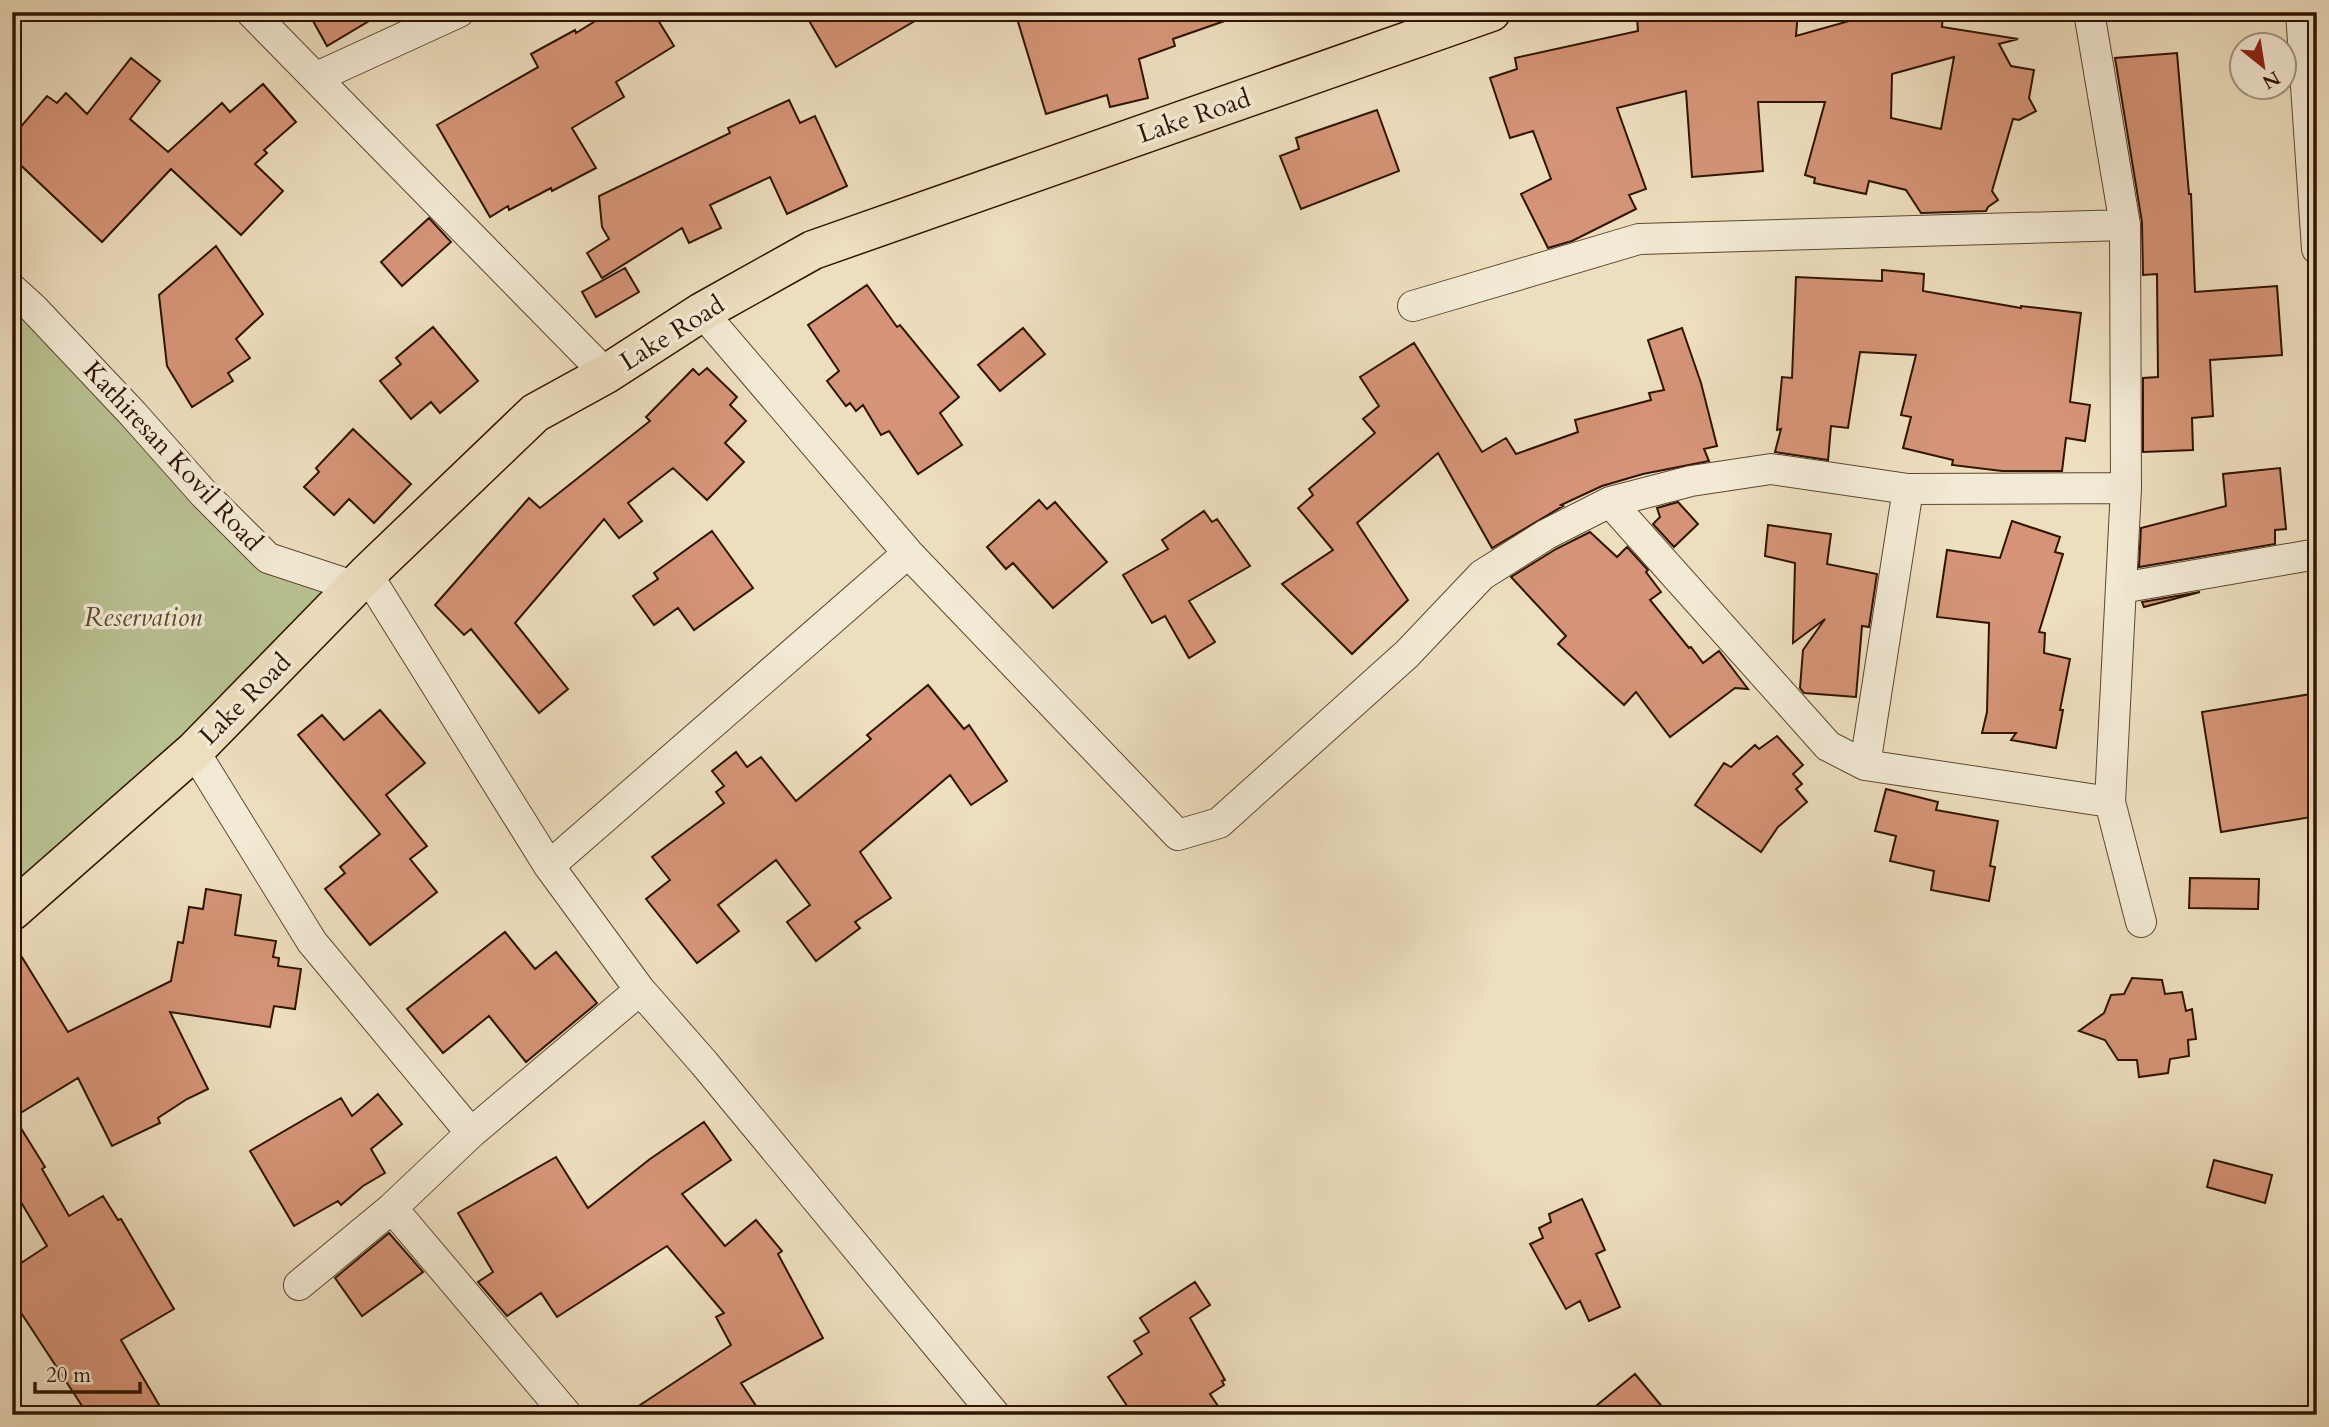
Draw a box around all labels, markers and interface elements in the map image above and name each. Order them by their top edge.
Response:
north arrow [2228,32,2298,102]
text: N [2257,64,2285,95]
street label: Lake Road [1133,80,1255,152]
street label: Lake Road [613,287,731,379]
street label: Kathiresan Kovil Road [76,353,270,559]
park label: Reservation [84,600,202,635]
street label: Lake Road [191,645,299,753]
scale bar [35,1350,140,1394]
text: 20 m [46,1361,91,1390]

